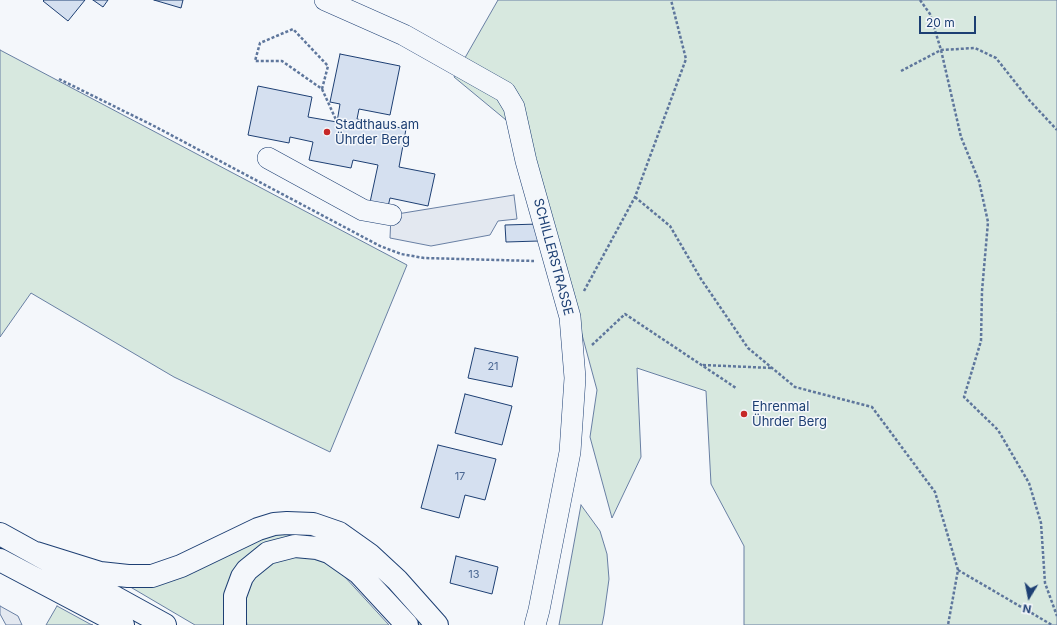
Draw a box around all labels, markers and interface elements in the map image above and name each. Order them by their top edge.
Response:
scale bar [921,8,978,34]
text: 20 m [926,15,955,30]
place label: Stadthaus am Ührder Berg [335,117,419,148]
marker: Stadthaus am Ührder Berg [322,127,332,137]
street label: SCHILLERSTRASSE [530,197,576,317]
house number: 21 [487,360,499,374]
place label: Ehrenmal Ührder Berg [752,399,827,430]
marker: Ehrenmal Ührder Berg [739,409,749,419]
house number: 17 [455,470,465,484]
house number: 13 [468,568,480,582]
north arrow [1009,577,1049,617]
text: N [1022,601,1032,616]

